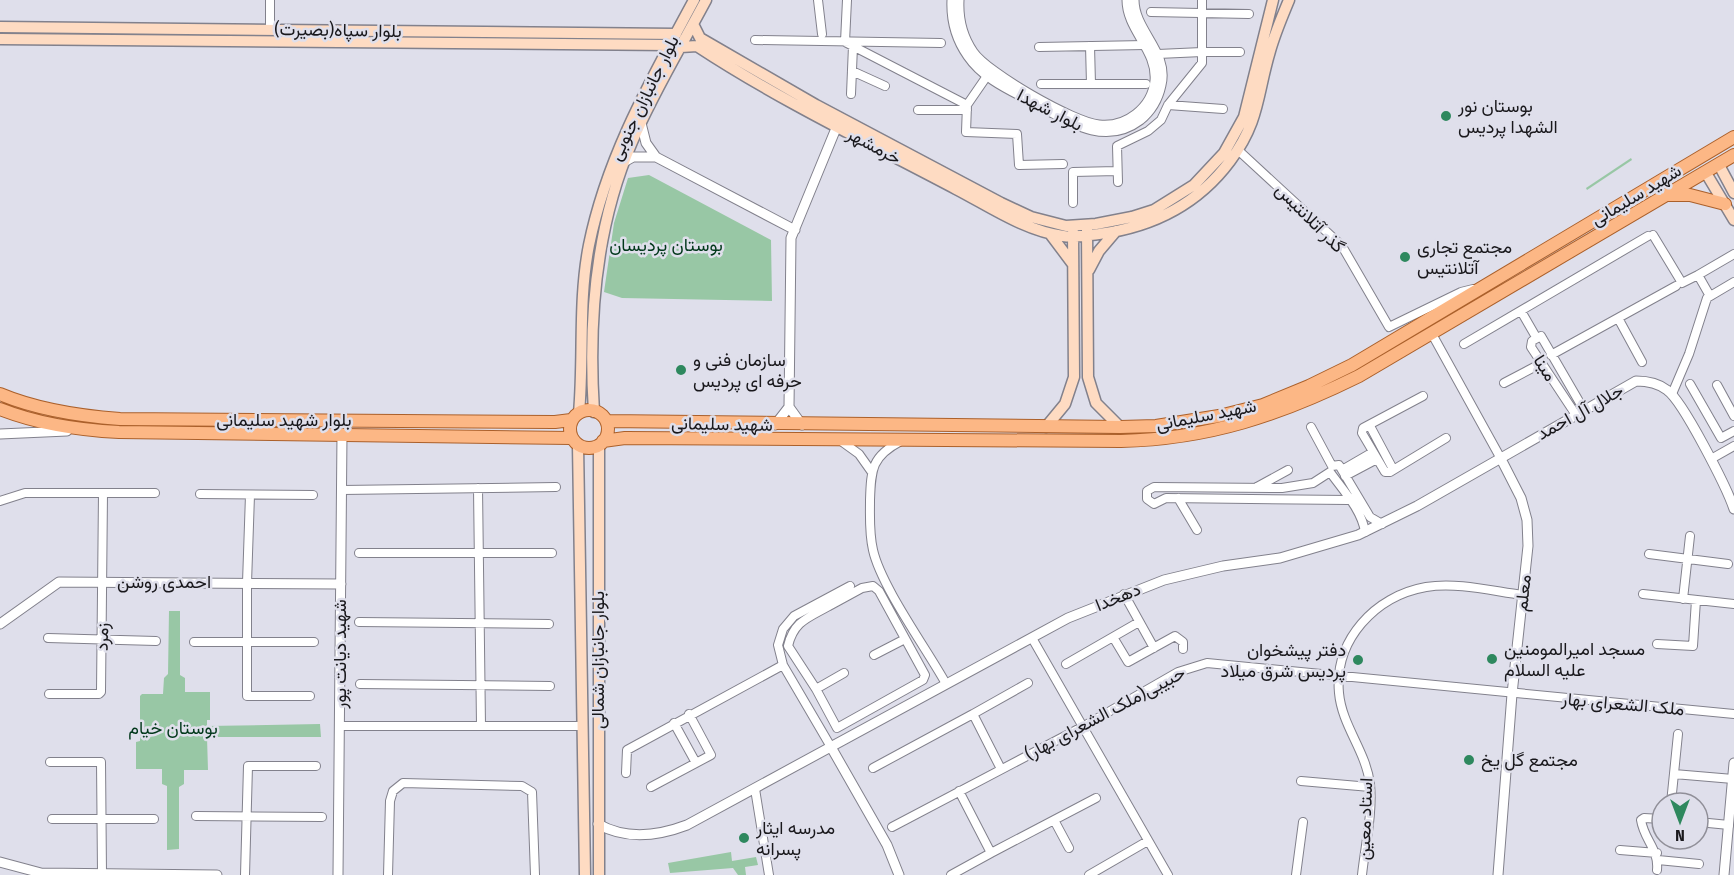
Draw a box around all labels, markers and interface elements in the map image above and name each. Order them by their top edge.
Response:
street label: بلوار سپاه(بصیرت) [274,18,402,43]
street label: بلوار جانبازان جنوبی [604,32,684,164]
street label: بلوار شهدا [1014,84,1086,136]
place label: بوستان نور الشهدا پردیس [1457,95,1558,139]
marker: بوستان نور الشهدا پردیس [1439,109,1453,123]
street label: خرمشهر [842,122,905,169]
street label: شهید سلیمانی [1587,159,1685,231]
street label: گذر آتلانتیس [1271,179,1349,257]
park label: بوستان پردیسان [609,234,723,257]
place label: مجتمع تجاری آتلانتیس [1417,236,1512,279]
marker: مجتمع تجاری آتلانتیس [1398,250,1412,264]
place label: سازمان فنی و حرفه ای پردیس [693,349,802,393]
street label: مینا [1528,351,1562,385]
marker: سازمان فنی و حرفه ای پردیس [674,363,688,377]
street label: جلال آل احمد [1533,379,1627,445]
street label: شهید سلیمانی [1154,394,1258,436]
street label: بلوار شهید سلیمانی [216,409,352,431]
street label: شهید سلیمانی [671,412,773,436]
street label: احمدی روشن [117,571,211,593]
street label: معلم [1510,573,1537,613]
street label: دهخدا [1092,578,1144,616]
street label: بلوار جانبازان شمالی [587,591,609,729]
street label: شهید دیانت پور [329,599,352,710]
street label: زمرد [91,623,113,651]
place label: مسجد امیرالمومنین علیه السلام [1504,638,1645,682]
place label: دفتر پیشخوان پردیس شرق میلاد [1221,639,1346,683]
marker: مسجد امیرالمومنین علیه السلام [1485,652,1499,666]
marker: دفتر پیشخوان پردیس شرق میلاد [1351,653,1365,667]
street label: حبیبی(ملک الشعرای بهار) [1021,661,1189,765]
street label: ملک الشعرای بهار [1560,688,1685,720]
park label: بوستان خیام [128,717,218,740]
place label: مجتمع گل یخ [1481,749,1578,772]
marker: مجتمع گل یخ [1462,753,1476,767]
street label: استاد معین [1353,777,1377,861]
north arrow [1650,791,1710,851]
place label: مدرسه ایثار پسرانه [755,817,835,861]
text: N [1675,826,1685,845]
marker: مدرسه ایثار پسرانه [737,831,751,845]

